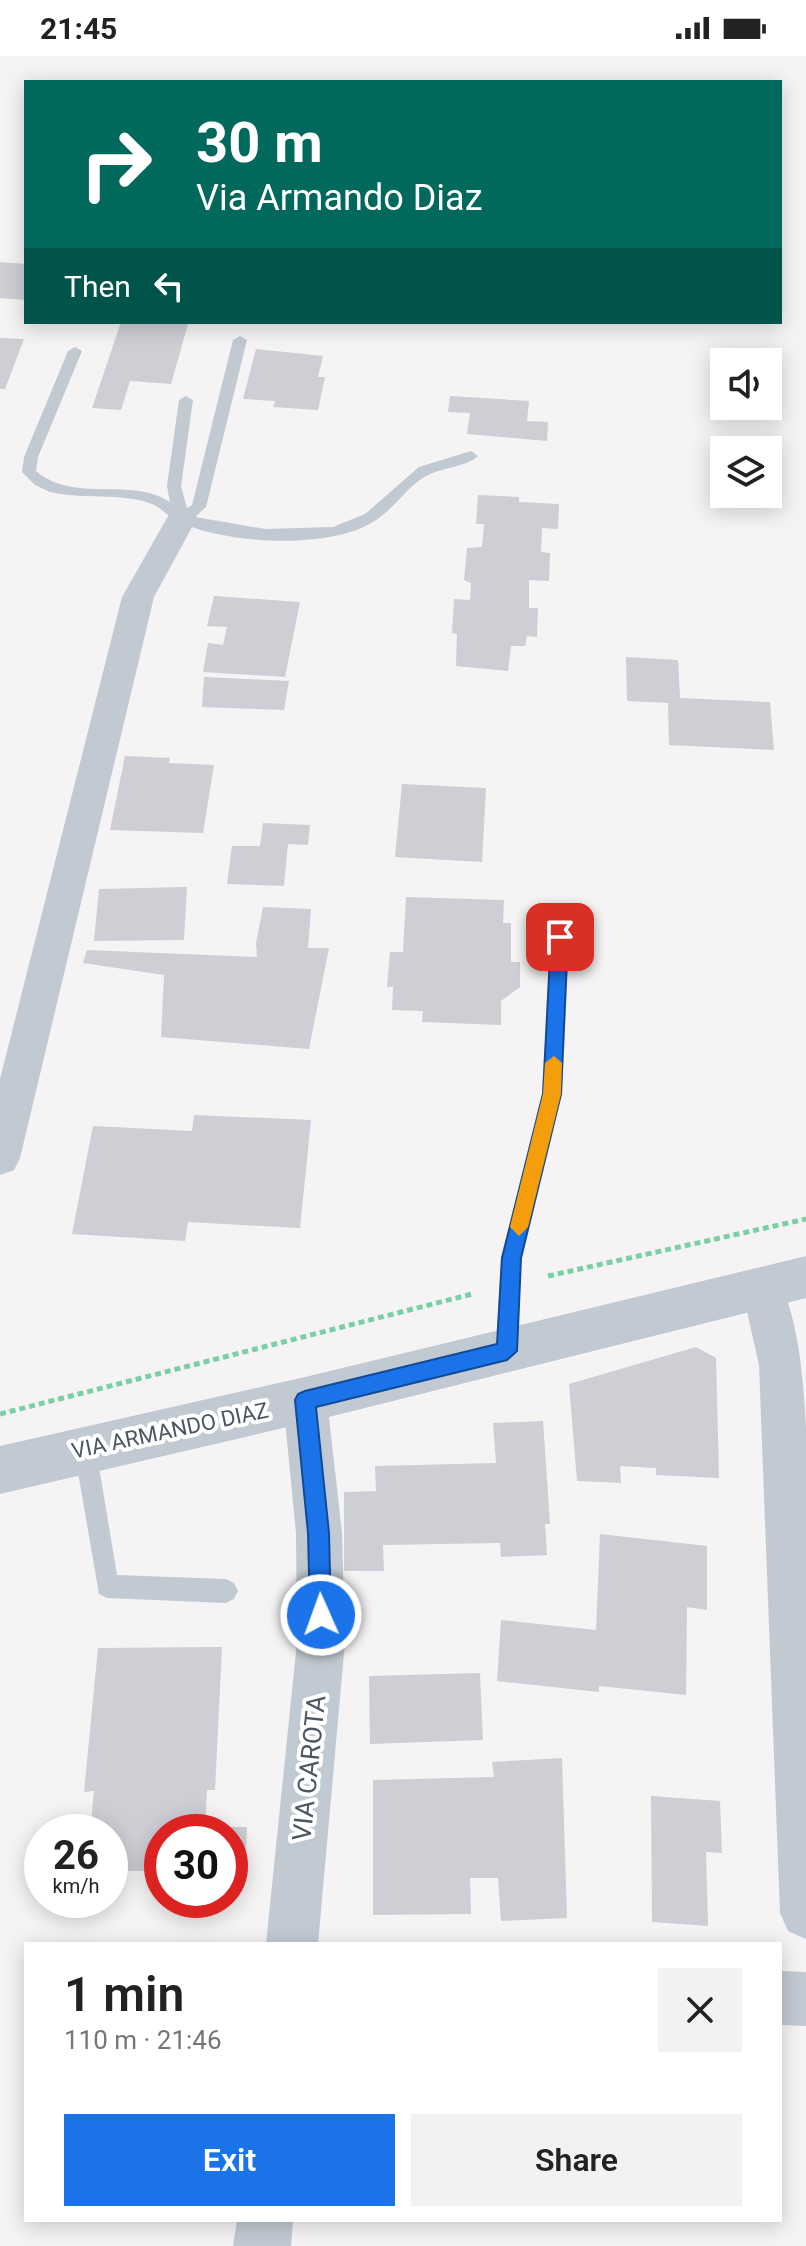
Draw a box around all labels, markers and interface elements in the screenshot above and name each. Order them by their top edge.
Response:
text: 21:45 [40,11,117,46]
text: 30 m [196,110,323,176]
icon: right [64,112,168,216]
text: Via Armando Diaz [196,177,483,219]
icon: left [147,264,191,308]
text: Then [64,269,131,304]
map controls [710,348,782,508]
button: sound [710,348,782,420]
button: layers [710,436,782,508]
pin [526,903,594,971]
icon: arrive [538,915,582,959]
street label: VIA ARMANDO DIAZ [69,1397,271,1464]
position arrow [279,1573,363,1657]
street label: VIA CAROTA [286,1694,332,1842]
speed limit sign: 30 [144,1814,248,1918]
text: 26 [53,1832,99,1879]
text: km/h [53,1874,99,1898]
text: 1 min [64,1966,184,2023]
button: close [658,1968,742,2052]
text: 110 m · 21:46 [64,2025,222,2055]
button: Exit [64,2114,395,2206]
button: Share [411,2114,742,2206]

